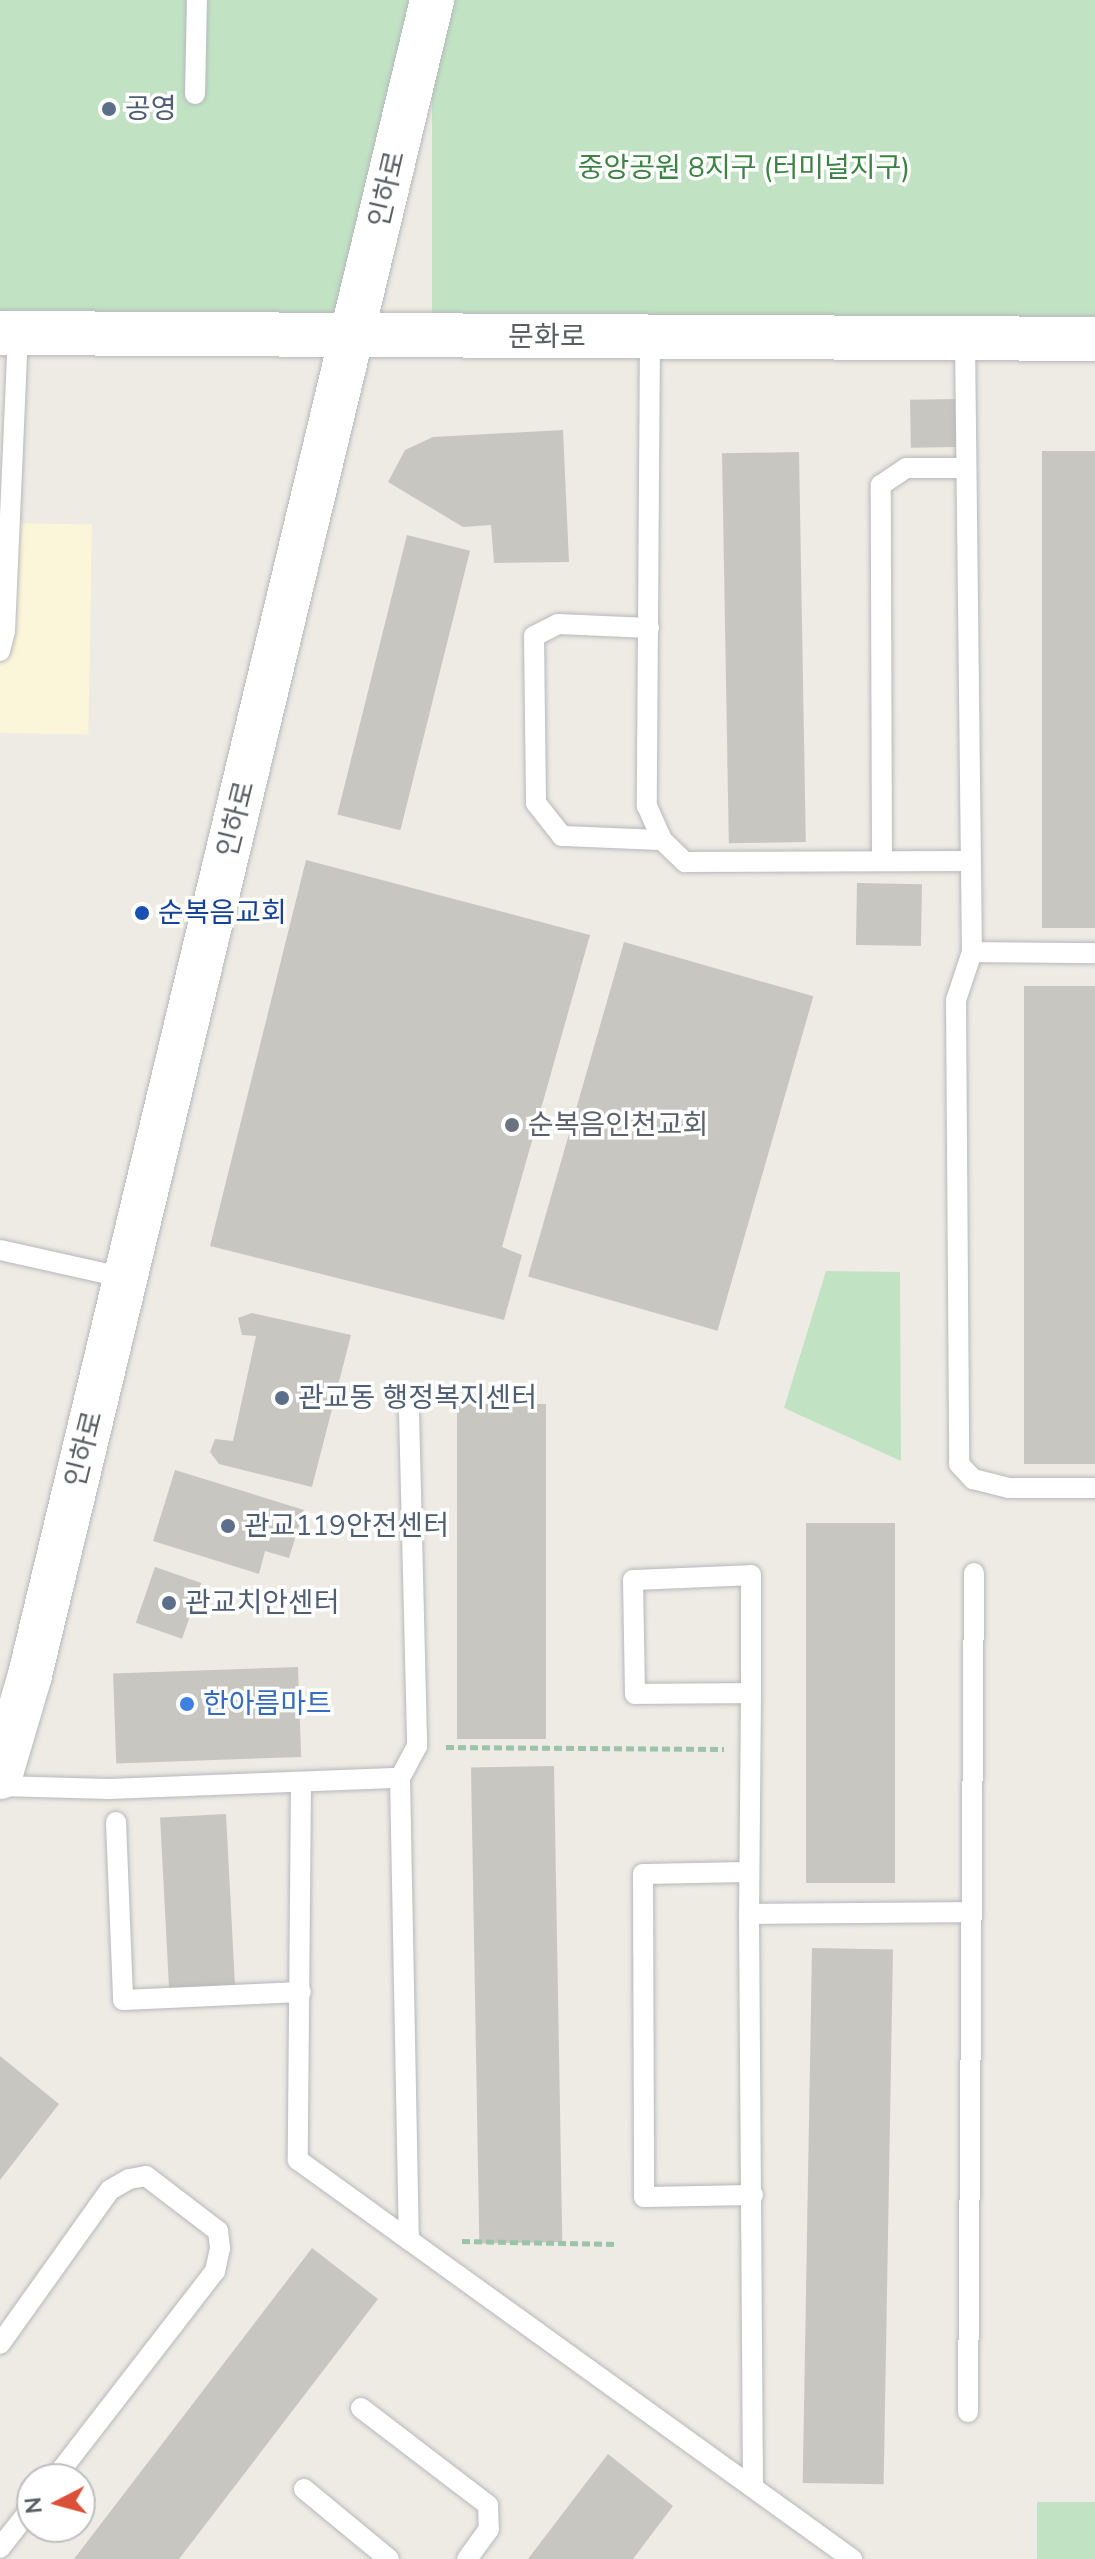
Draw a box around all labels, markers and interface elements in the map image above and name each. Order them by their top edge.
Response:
place label: 공영 [125,92,177,126]
marker: 공영 [100,100,118,118]
street label: 인하로 [362,148,412,230]
park label: 중앙공원 8지구 (터미널지구) [578,151,910,185]
street label: 문화로 [508,320,586,354]
street label: 인하로 [210,777,262,861]
place label: 순복음교회 [158,896,287,930]
marker: 순복음교회 [133,904,151,922]
place label: 순복음인천교회 [528,1108,708,1142]
marker: 순복음인천교회 [503,1116,521,1134]
place label: 관교동 행정복지센터 [298,1381,537,1415]
marker: 관교동 행정복지센터 [273,1389,291,1407]
street label: 인하로 [58,1407,110,1491]
place label: 관교119안전센터 [244,1509,449,1543]
marker: 관교119안전센터 [219,1517,237,1535]
place label: 관교치안센터 [185,1586,340,1620]
marker: 관교치안센터 [160,1594,178,1612]
place label: 한아름마트 [203,1687,332,1721]
marker: 한아름마트 [178,1695,196,1713]
north arrow [16,2463,96,2543]
text: N [18,2496,50,2515]

